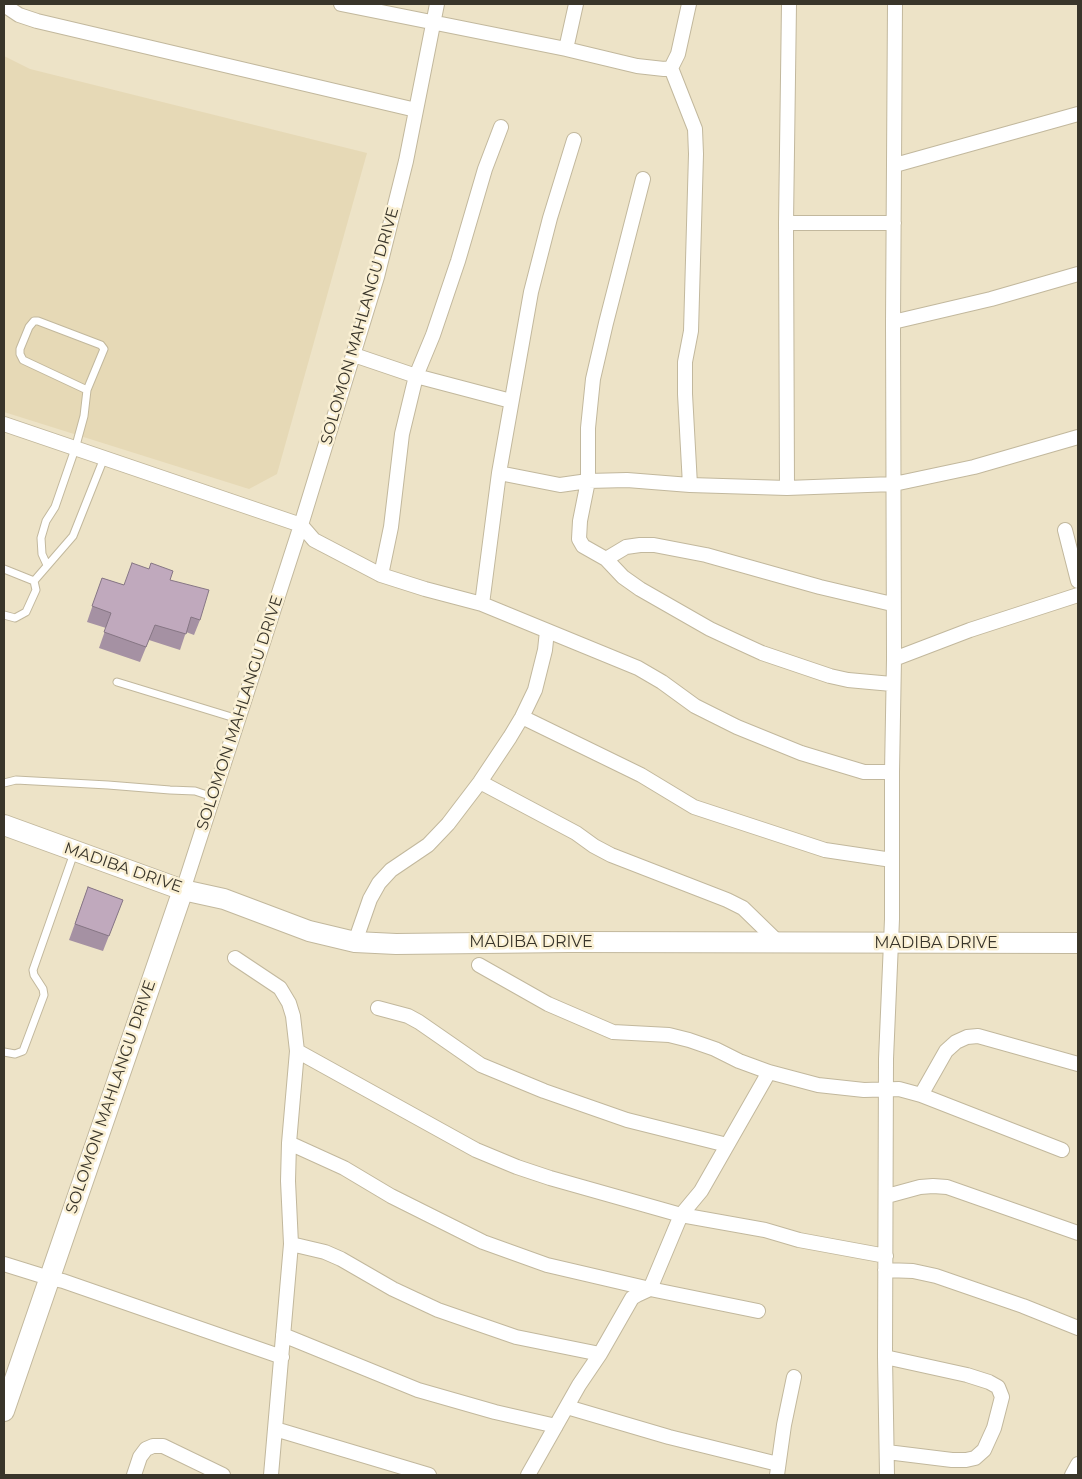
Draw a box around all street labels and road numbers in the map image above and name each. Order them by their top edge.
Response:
street label: SOLOMON MAHLANGU DRIVE [317,205,403,447]
street label: SOLOMON MAHLANGU DRIVE [193,593,287,833]
street label: MADIBA DRIVE [62,839,184,897]
street label: MADIBA DRIVE [469,932,593,952]
street label: MADIBA DRIVE [874,933,998,953]
street label: SOLOMON MAHLANGU DRIVE [62,978,160,1216]

